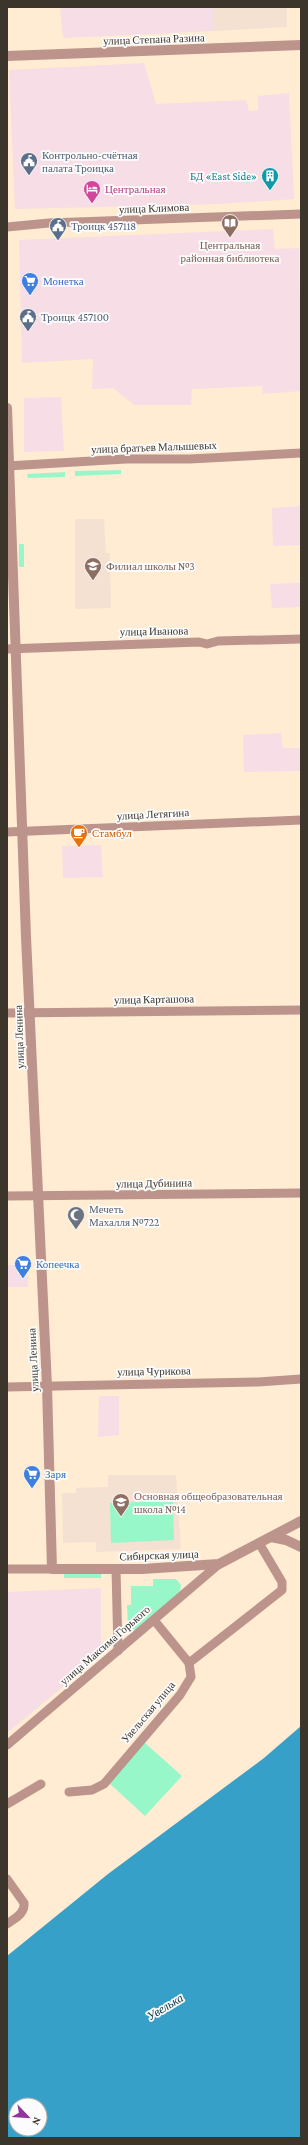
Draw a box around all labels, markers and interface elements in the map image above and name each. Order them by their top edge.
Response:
street label: улица Степана Разина [103,31,205,47]
place label: Контрольно-счётная палата Троицка [42,149,138,174]
public building icon: Контрольно-счётная палата Троицка [19,151,39,176]
building icon: БД «East Side» [260,166,280,191]
place label: БД «East Side» [190,170,257,182]
hotel icon: Центральная [82,179,102,204]
place label: Центральная [105,183,165,195]
street label: улица Климова [119,201,189,215]
library icon: Центральная районная библиотека [220,213,240,238]
public building icon: Троицк 457118 [48,216,68,241]
place label: Троицк 457118 [71,220,136,232]
place label: Центральная районная библиотека [181,239,280,264]
supermarket icon: Монетка [20,271,40,296]
place label: Монетка [43,275,84,287]
public building icon: Троицк 457100 [18,307,38,332]
place label: Троицк 457100 [41,311,109,323]
street label: улица братьев Малышевых [91,439,218,455]
school or university icon: Филиал школы №3 [83,556,103,581]
place label: Филиал школы №3 [106,560,195,572]
street label: улица Иванова [120,624,188,638]
street label: улица Летягина [117,806,190,822]
cafe icon: Стамбул [69,823,89,848]
place label: Стамбул [92,827,132,839]
street label: улица Карташова [114,992,194,1006]
street label: улица Ленина [12,1005,26,1069]
street label: улица Дубинина [116,1176,192,1190]
place label: Мечеть Махалля №722 [89,1203,159,1228]
mosque icon: Мечеть Махалля №722 [66,1205,86,1230]
supermarket icon: Копеечка [13,1254,33,1279]
place label: Копеечка [36,1258,79,1270]
street label: улица Ленина [25,1328,41,1392]
street label: улица Чурикова [117,1364,191,1378]
supermarket icon: Заря [22,1464,42,1489]
place label: Заря [45,1468,66,1480]
place label: Основная общеобразовательная школа №14 [134,1490,283,1515]
school or university icon: Основная общеобразовательная школа №14 [111,1492,131,1517]
street label: Сибирская улица [119,1548,199,1562]
street label: улица Максима Горького [58,1602,153,1687]
street label: Увельская улица [119,1679,177,1745]
water label: Увелька [144,1991,186,2023]
north arrow [8,2097,48,2137]
text: N [30,2115,44,2128]

